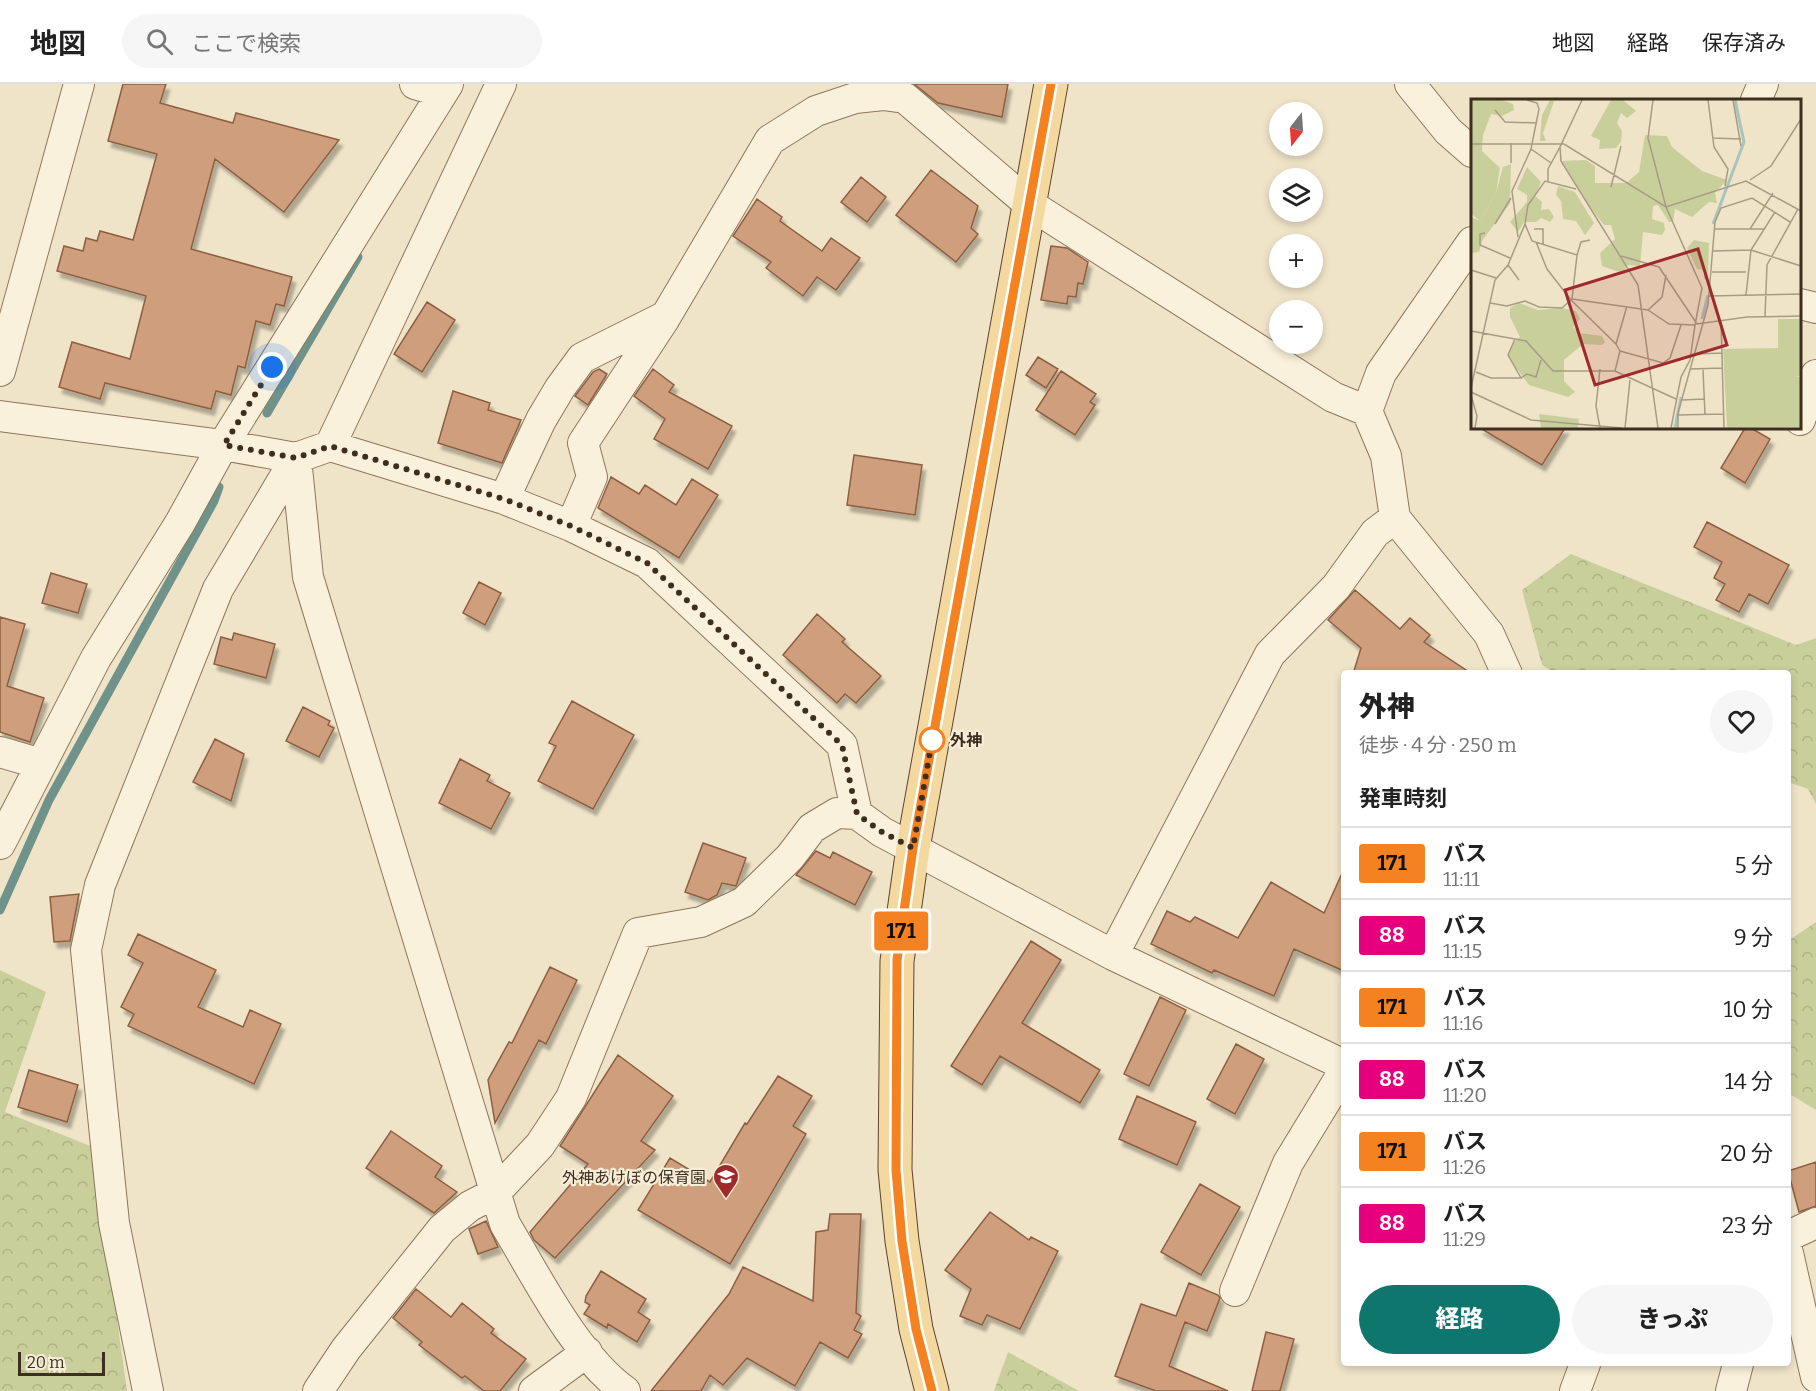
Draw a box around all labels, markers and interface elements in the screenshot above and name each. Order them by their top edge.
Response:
search box [122,14,542,68]
icon: search [143,25,176,58]
text: 地図 [30,27,86,60]
text: ここで検索 [191,30,301,57]
text: 地図 [1552,30,1594,56]
text: 経路 [1627,30,1669,56]
text: 保存済み [1702,30,1786,56]
inset map [1471,99,1801,429]
north arrow [1269,102,1323,156]
map controls [1269,102,1323,354]
button: layers [1269,168,1323,222]
button: + [1269,234,1323,288]
button: − [1269,300,1323,354]
your location [257,352,287,382]
text: 外神 [1359,690,1415,723]
button: heart [1710,690,1773,753]
marker: 外神 [919,727,945,753]
place label: 外神 [950,731,982,750]
text: 徒歩 · 4 分 · 250 m [1359,733,1517,757]
text: 発車時刻 [1359,785,1447,812]
text: バス [1443,840,1487,867]
text: 171 [1377,850,1407,876]
text: 5 分 [1735,852,1773,879]
text: 11:11 [1443,867,1480,891]
line badge: 171 [866,912,936,950]
text: バス [1443,912,1487,939]
text: 171 [886,918,916,944]
text: 88 [1379,922,1405,948]
text: 9 分 [1734,924,1773,951]
text: 11:15 [1443,939,1482,963]
text: バス [1443,984,1487,1011]
text: 171 [1377,994,1407,1020]
text: 10 分 [1724,996,1773,1023]
text: 11:16 [1443,1011,1483,1035]
text: バス [1443,1056,1487,1083]
text: 88 [1379,1066,1405,1092]
text: 14 分 [1725,1068,1773,1095]
text: 11:20 [1443,1083,1487,1107]
text: バス [1443,1128,1487,1155]
text: 171 [1377,1138,1407,1164]
text: 20 分 [1721,1140,1773,1167]
text: 11:26 [1443,1155,1486,1179]
school or university icon: 外神あけぼの保育園 [711,1162,741,1200]
place label: 外神あけぼの保育園 [562,1168,706,1187]
text: バス [1443,1200,1487,1227]
text: 88 [1379,1210,1405,1236]
text: 23 分 [1722,1212,1773,1239]
text: 11:29 [1443,1227,1486,1251]
button: 経路 [1359,1285,1560,1354]
button: きっぷ [1572,1285,1773,1354]
scale bar [18,1349,105,1376]
text: 20 m [27,1353,64,1372]

